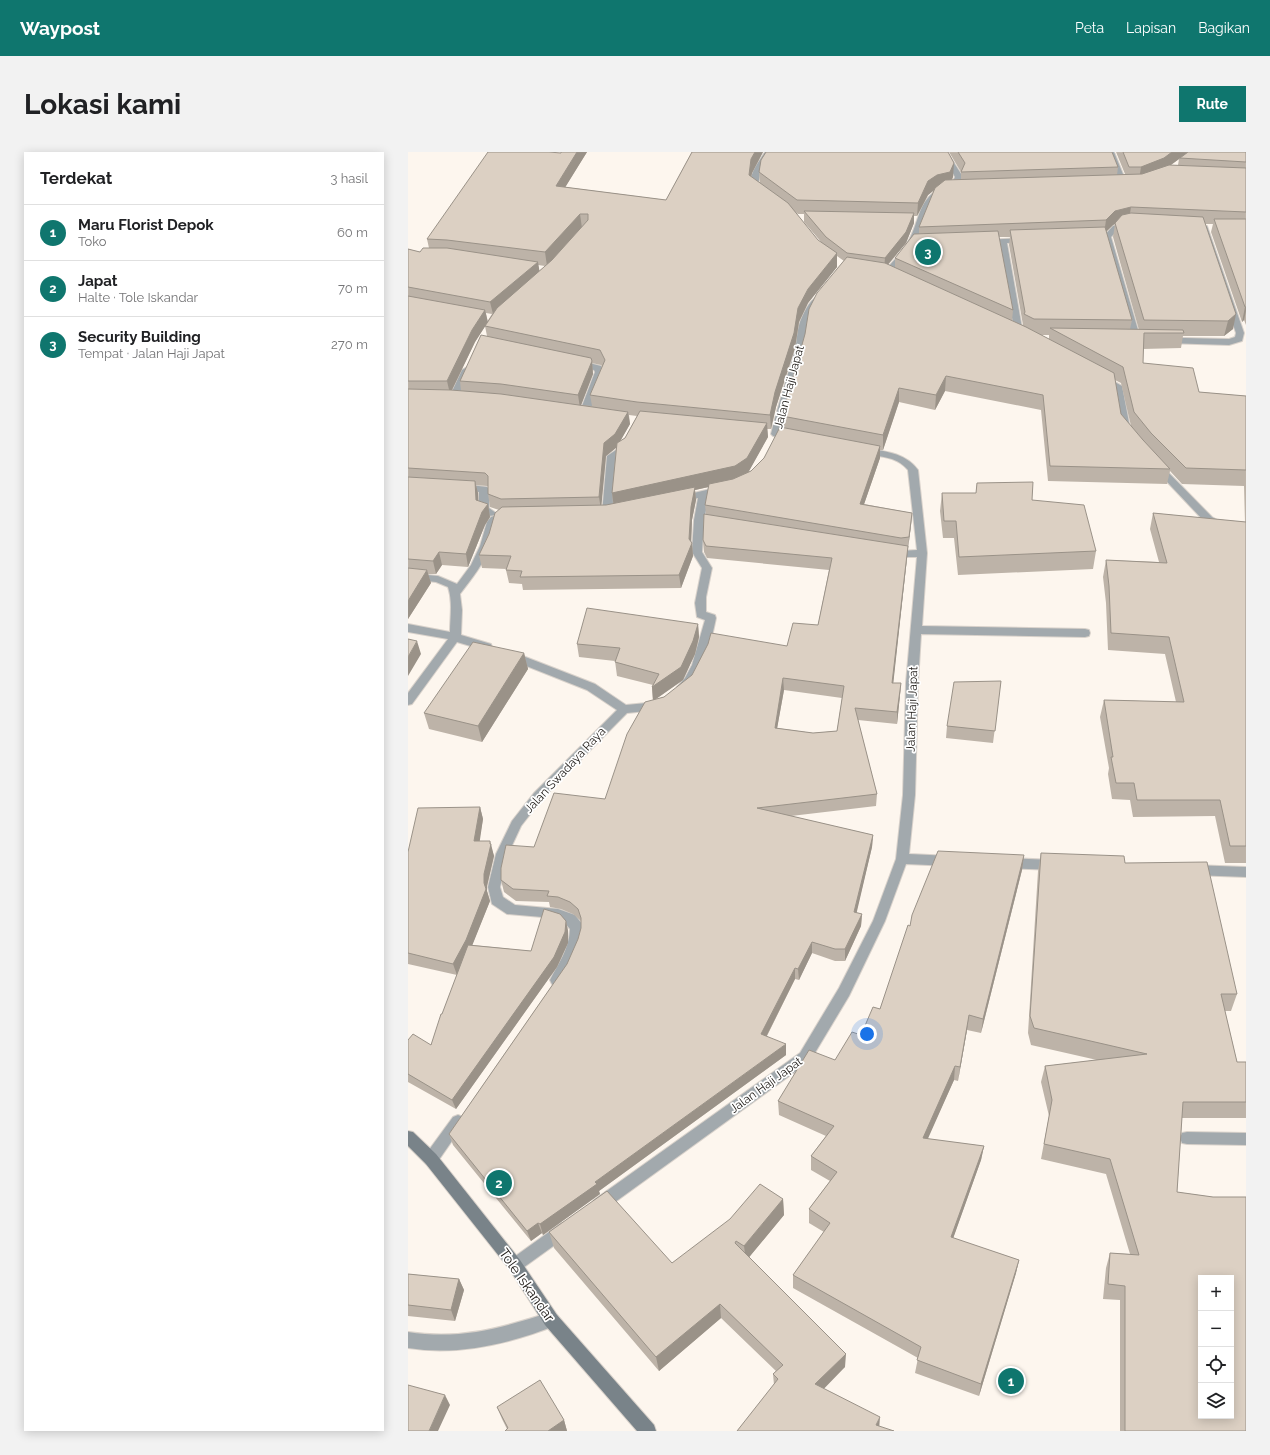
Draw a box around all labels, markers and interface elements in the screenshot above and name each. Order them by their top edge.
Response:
text: Waypost [20,17,100,39]
text: Peta [1075,20,1104,36]
text: Lapisan [1126,20,1176,36]
text: Bagikan [1198,20,1250,36]
button: Rute [1179,86,1246,122]
text: Lokasi kami [24,88,181,121]
text: Terdekat [40,168,112,188]
text: 3 hasil [330,171,368,186]
text: Maru Florist Depok [78,216,214,234]
text: 1 [50,225,56,240]
text: 60 m [337,225,368,240]
text: Toko [78,234,107,249]
pin: 3 [915,237,941,267]
text: Japat [78,272,118,290]
text: 2 [49,281,57,296]
text: 70 m [338,281,368,296]
text: Halte · Tole Iskandar [78,290,198,305]
text: Security Building [78,328,201,346]
text: 3 [49,337,57,352]
text: 270 m [331,337,368,352]
street label: Jalan Haji Japat [771,344,807,430]
text: Tempat · Jalan Haji Japat [78,346,225,361]
street label: Jalan Haji Japat [904,666,920,752]
street label: Jalan Swadaya Raya [522,724,608,816]
your location [857,1024,877,1044]
street label: Jalan Haji Japat [727,1054,805,1116]
pin: 2 [486,1168,512,1198]
street label: Tole Iskandar [496,1245,558,1325]
map controls [1198,1275,1234,1419]
button: + [1198,1275,1234,1311]
button: − [1198,1311,1234,1347]
button: locate [1198,1347,1234,1383]
pin: 1 [998,1366,1024,1396]
button: layers [1198,1383,1234,1419]

